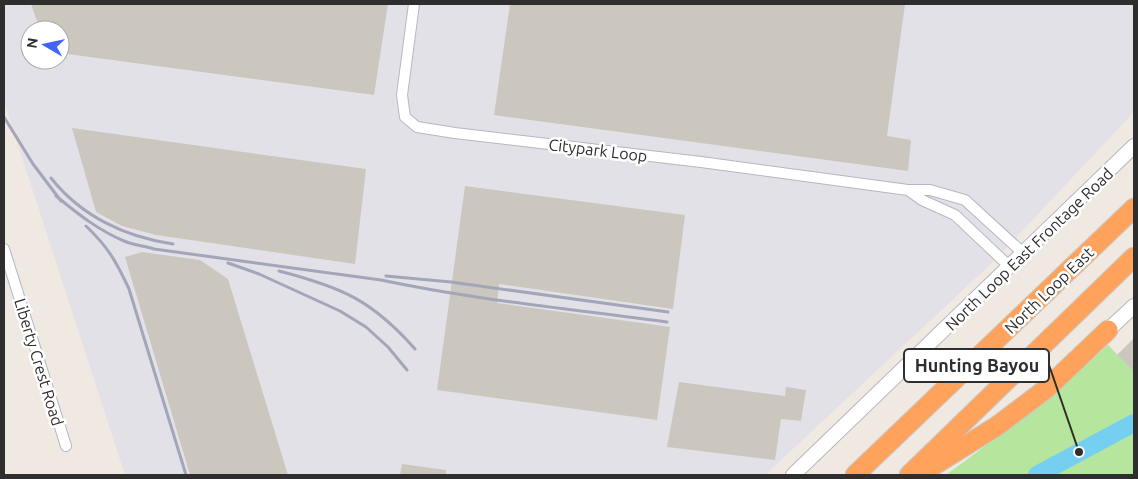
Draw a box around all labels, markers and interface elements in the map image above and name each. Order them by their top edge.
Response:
north arrow [20,20,70,70]
text: N [23,37,41,49]
street label: Citypark Loop [548,135,648,165]
street label: North Loop East Frontage Road [941,164,1117,334]
street label: North Loop East [1001,243,1097,337]
street label: Liberty Crest Road [11,296,67,428]
callout: Hunting Bayou [904,349,1049,382]
text: Hunting Bayou [915,355,1039,375]

